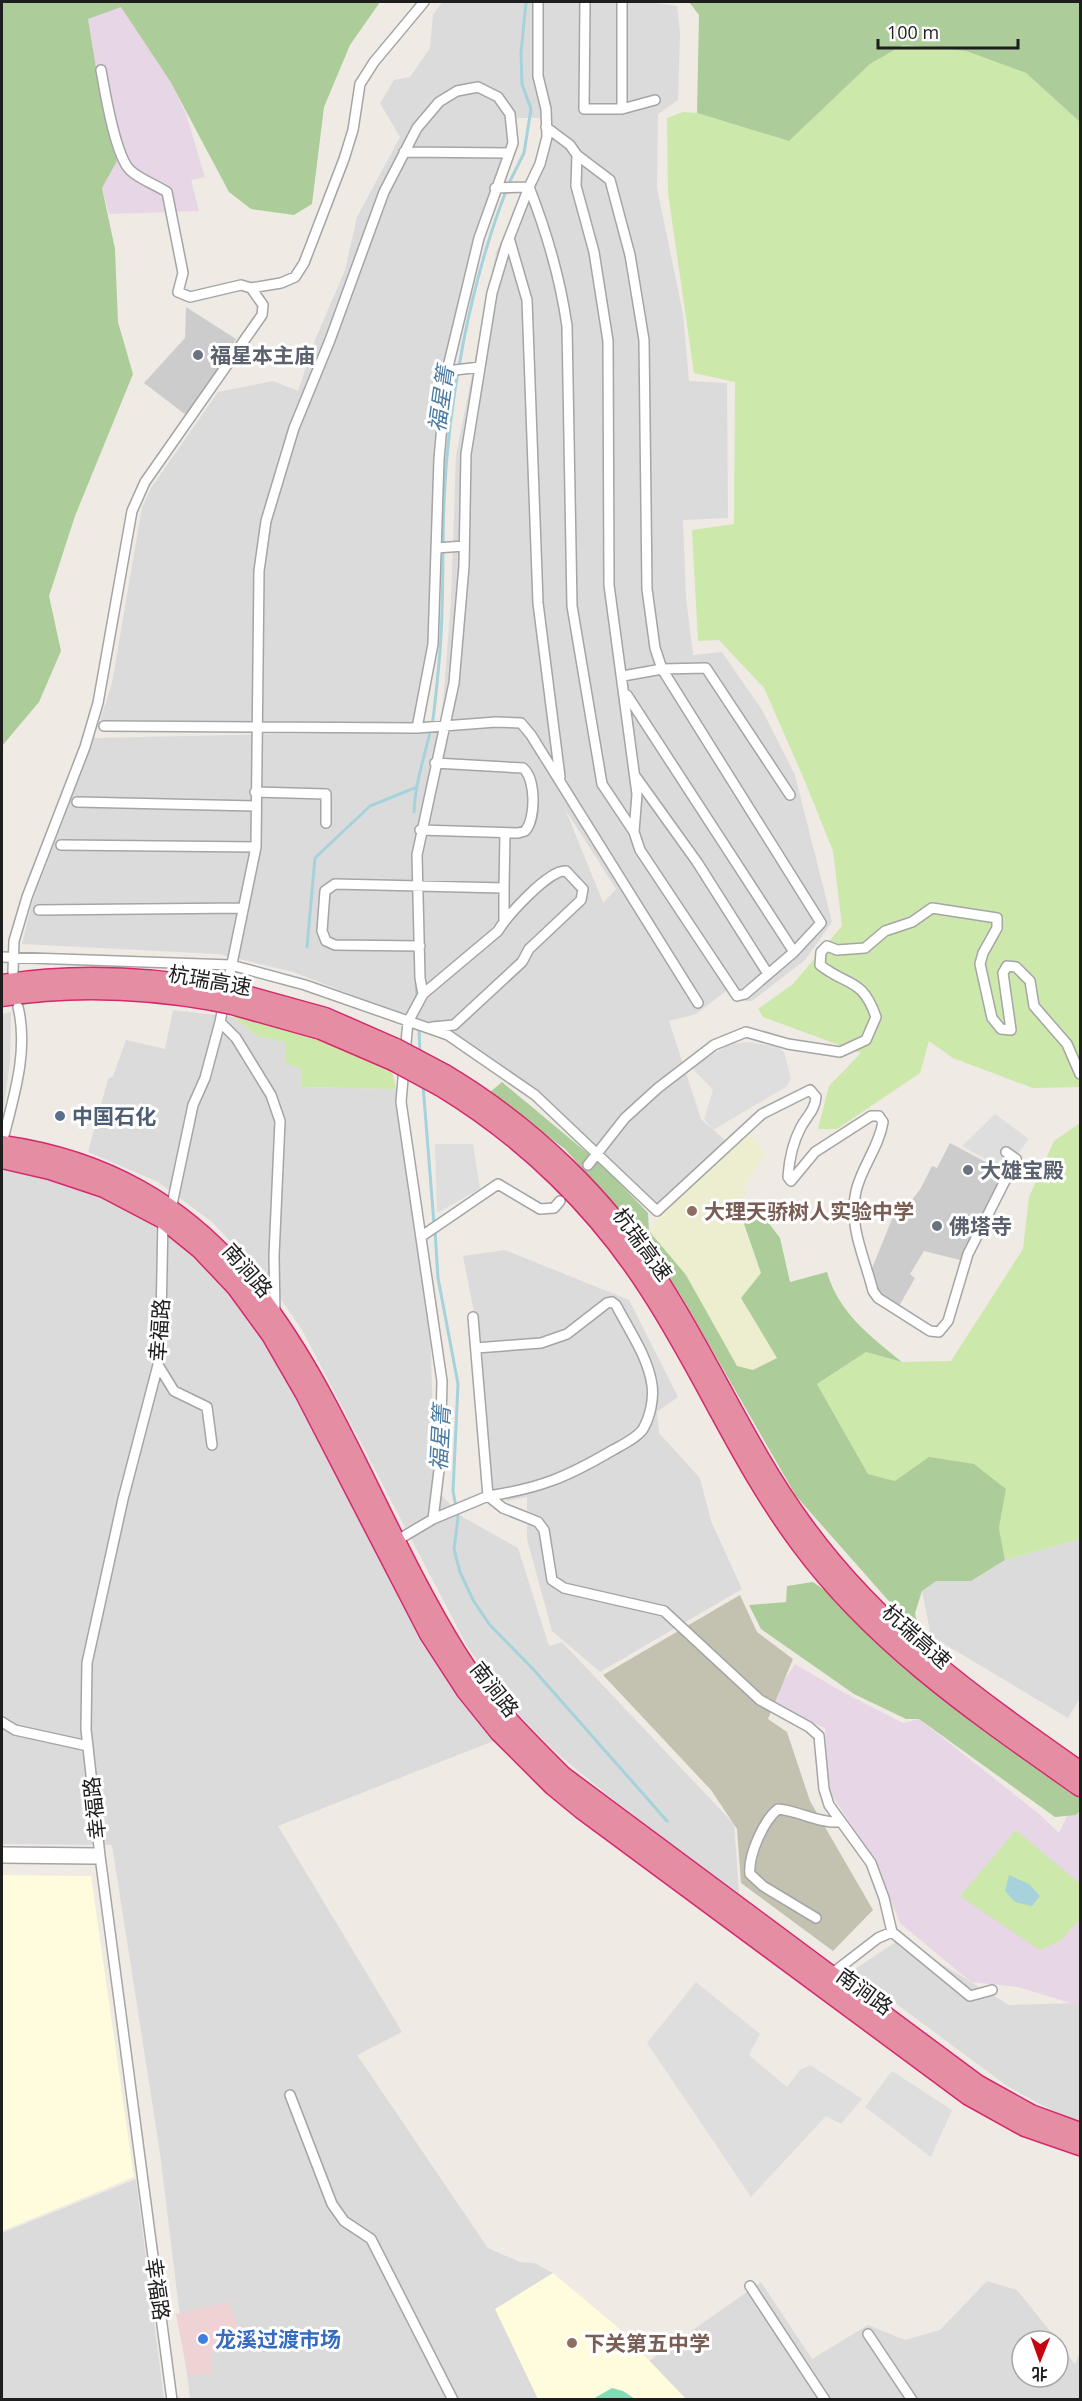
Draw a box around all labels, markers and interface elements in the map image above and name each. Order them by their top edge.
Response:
scale bar [878,12,1018,50]
text: 100 m [887,20,939,44]
place label: 福星本主庙 [210,341,315,369]
marker: 福星本主庙 [191,348,205,362]
water label: 福星箐 [421,360,460,434]
street label: 杭瑞高速 [166,959,254,1001]
place label: 中国石化 [72,1102,156,1130]
marker: 中国石化 [53,1109,67,1123]
place label: 大雄宝殿 [980,1156,1064,1184]
marker: 大雄宝殿 [961,1163,975,1177]
place label: 大理天骄树人实验中学 [704,1197,914,1225]
street label: 杭瑞高速 [607,1202,679,1286]
marker: 大理天骄树人实验中学 [685,1204,699,1218]
place label: 佛塔寺 [949,1212,1012,1240]
marker: 佛塔寺 [930,1219,944,1233]
street label: 南涧路 [217,1237,279,1303]
street label: 幸福路 [143,1298,175,1362]
water label: 福星箐 [422,1400,456,1472]
street label: 杭瑞高速 [876,1597,958,1675]
street label: 南涧路 [465,1656,525,1722]
street label: 幸福路 [77,1775,111,1841]
street label: 南涧路 [831,1961,899,2021]
street label: 幸福路 [140,2256,176,2322]
place label: 龙溪过渡市场 [215,2325,341,2353]
place label: 下关第五中学 [584,2329,710,2357]
north arrow [1010,2329,1070,2389]
marker: 龙溪过渡市场 [196,2332,210,2346]
marker: 下关第五中学 [565,2336,579,2350]
text: 北 [1032,2363,1048,2385]

